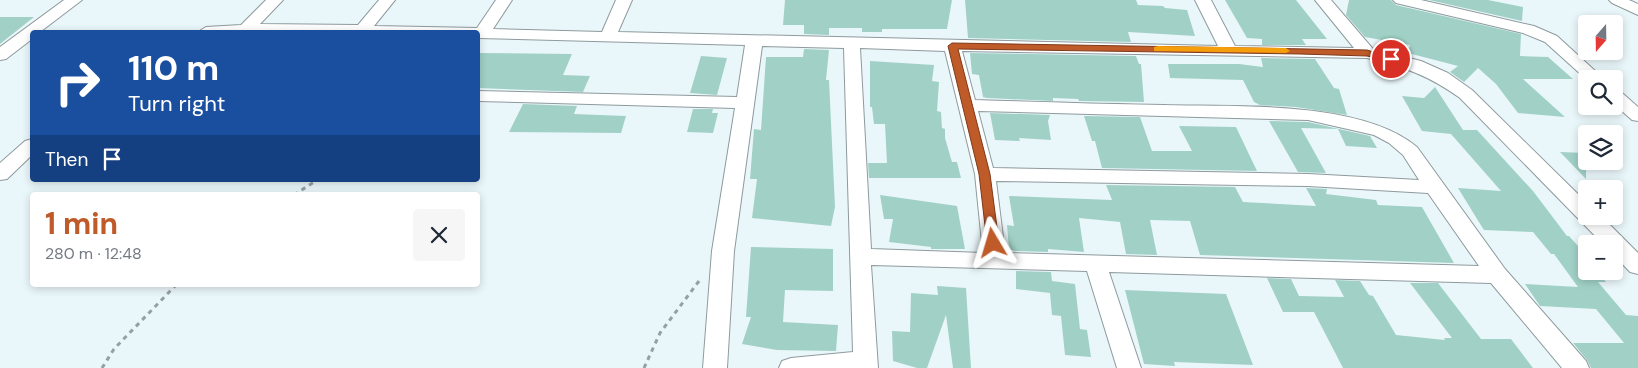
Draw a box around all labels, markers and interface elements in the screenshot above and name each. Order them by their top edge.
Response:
north arrow [1578,15,1622,60]
map controls [1578,15,1623,280]
pin [1370,38,1412,80]
text: 110 m [128,45,219,91]
icon: arrive [1377,45,1405,73]
icon: right [45,50,110,115]
button: search [1578,70,1623,115]
text: Turn right [128,89,225,118]
button: layers [1578,125,1623,170]
icon: arrive [98,145,126,173]
text: Then [45,147,88,172]
button: + [1578,180,1623,225]
text: 1 min [45,204,118,243]
button: close [413,209,465,261]
position arrow [966,216,1018,268]
button: − [1578,235,1623,280]
text: 280 m · 12:48 [45,243,142,264]

